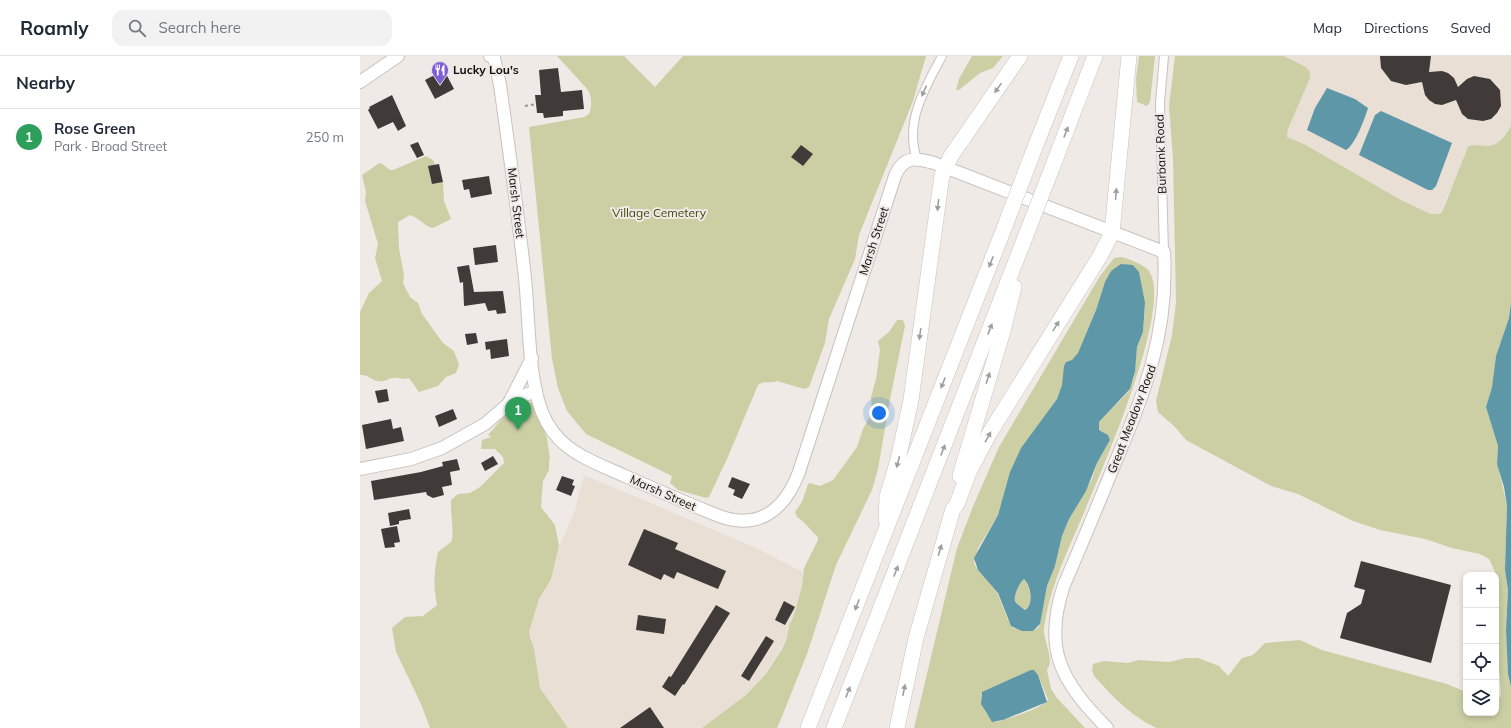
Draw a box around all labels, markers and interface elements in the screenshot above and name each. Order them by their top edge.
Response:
search box [112,10,392,46]
text: Roamly [20,16,88,40]
icon: search [126,17,148,39]
text: Search here [158,18,241,37]
text: Map [1313,19,1342,37]
text: Directions [1364,19,1429,37]
text: Saved [1451,19,1491,37]
restaurant icon: Lucky Lou's [430,60,450,85]
place label: Lucky Lou's [453,62,519,77]
text: Nearby [16,72,75,93]
one-way arrow [994,83,1002,93]
one-way arrow [921,85,928,97]
street label: Burbank Road [1152,114,1169,194]
text: Rose Green [54,119,135,138]
one-way arrow [1063,125,1069,137]
text: 1 [25,129,33,145]
text: 250 m [306,129,344,145]
text: Park · Broad Street [54,138,167,154]
street label: Marsh Street [505,167,528,239]
one-way arrow [1112,188,1119,200]
one-way arrow [935,199,941,212]
park label: Village Cemetery [612,205,707,220]
street label: Marsh Street [855,205,892,277]
one-way arrow [987,257,993,269]
one-way arrow [1052,321,1060,331]
one-way arrow [988,322,994,334]
one-way arrow [917,328,923,340]
street label: Great Meadow Road [1104,362,1159,475]
one-way arrow [986,371,992,383]
one-way arrow [940,378,946,390]
pin: 1 [505,397,531,430]
your location [869,403,889,423]
one-way arrow [984,431,991,443]
one-way arrow [940,443,946,455]
one-way arrow [895,456,901,468]
street label: Marsh Street [628,471,699,514]
one-way arrow [937,544,943,556]
one-way arrow [893,564,899,576]
map controls [1463,572,1499,716]
button: + [1463,572,1499,608]
one-way arrow [853,599,859,611]
button: − [1463,608,1499,644]
button: locate [1463,644,1499,680]
button: layers [1463,680,1499,716]
one-way arrow [902,684,908,696]
one-way arrow [846,685,852,697]

